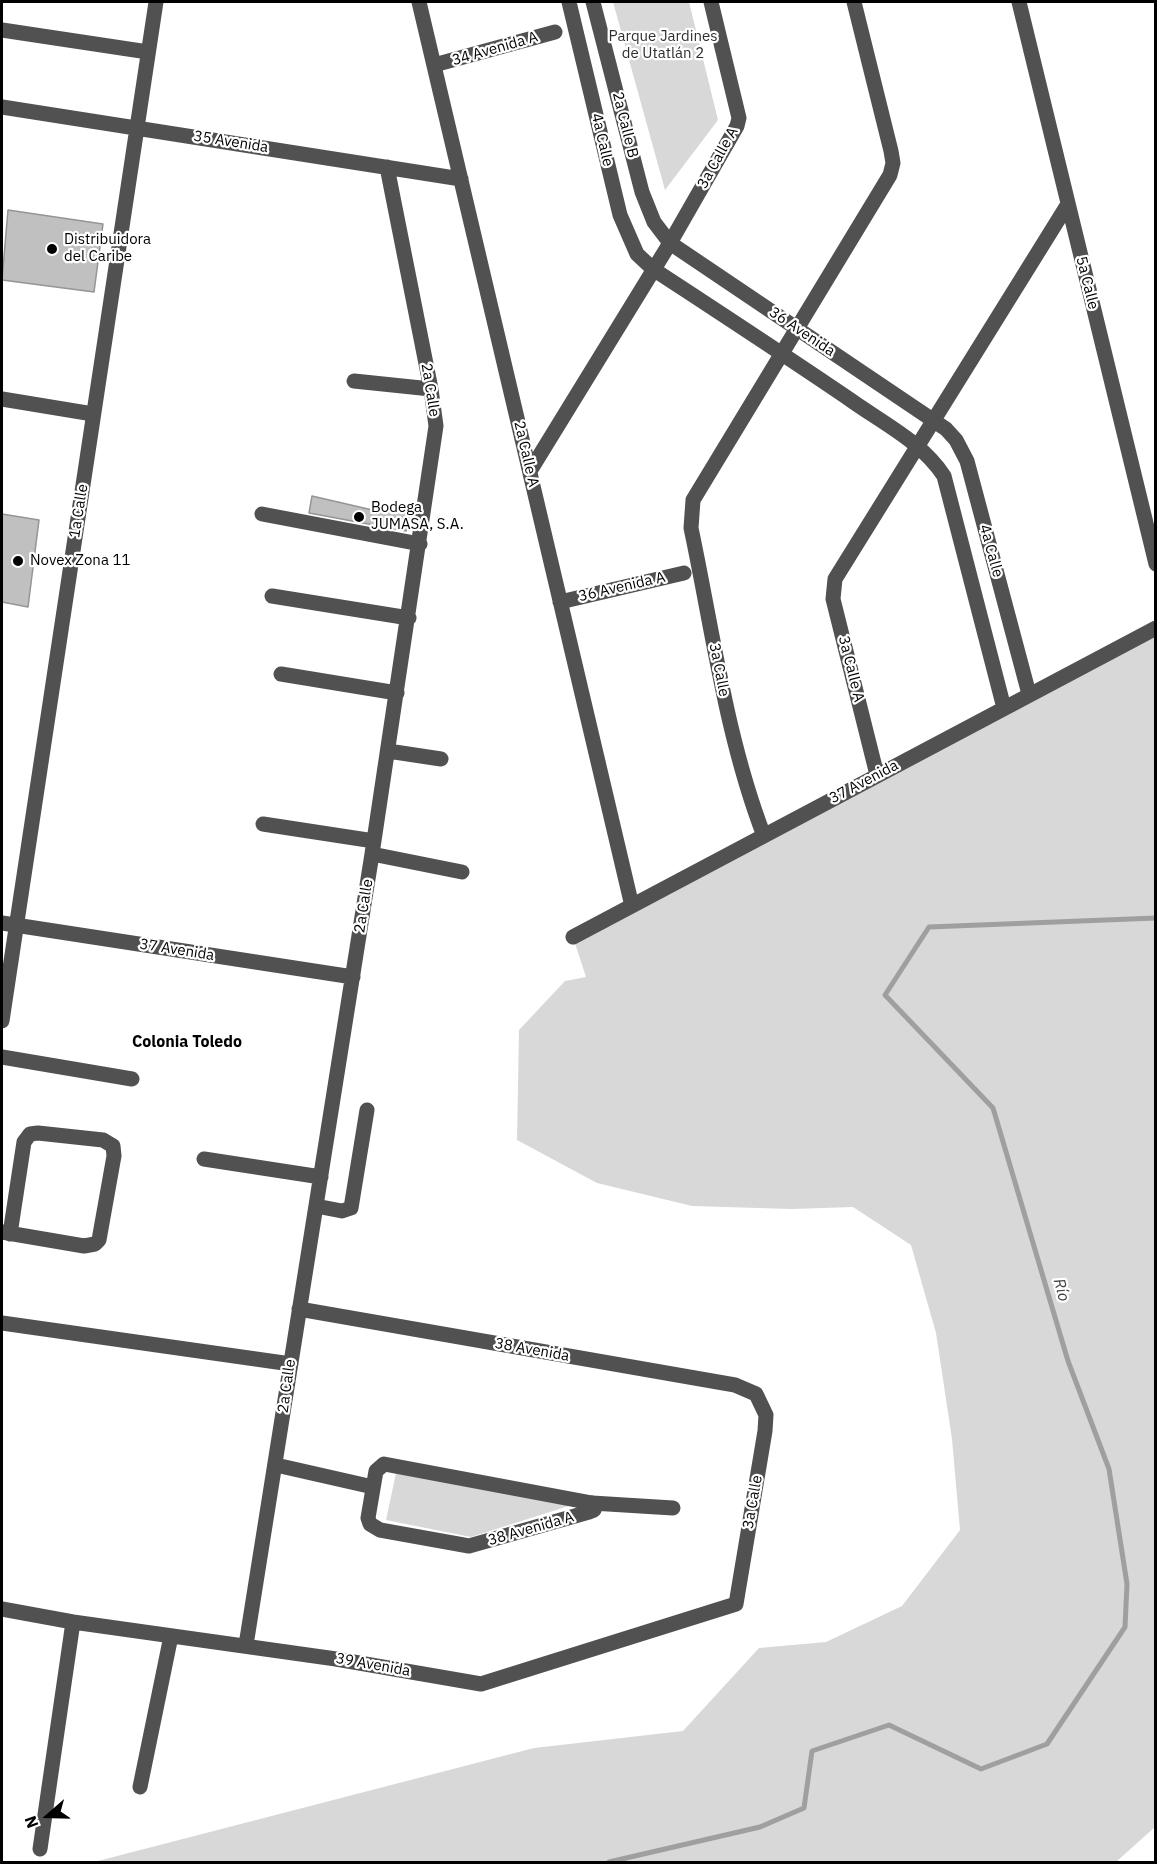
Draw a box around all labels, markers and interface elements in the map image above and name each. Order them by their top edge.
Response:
street label: 34 Avenida A [450,28,540,70]
park label: Parque Jardines de Utatlán 2 [609,28,717,63]
street label: 2a Calle B [608,90,642,160]
street label: 4a Calle [587,112,617,168]
street label: 3a Calle A [694,124,742,192]
street label: 35 Avenida [192,127,270,157]
place label: Distribuidora del Caribe [64,231,151,266]
marker: Distribuidora del Caribe [45,242,59,256]
street label: 5a Calle [1072,255,1102,311]
street label: 36 Avenida [766,303,838,361]
street label: 2a Calle [417,362,443,418]
street label: 2a Calle A [510,419,542,489]
street label: 1a Calle [66,483,92,539]
place label: Bodega JUMASA, S.A. [371,499,464,534]
marker: Bodega JUMASA, S.A. [352,510,366,524]
street label: 4a Calle [975,522,1007,580]
place label: Novex Zona 11 [30,552,130,570]
marker: Novex Zona 11 [11,554,25,568]
street label: 36 Avenida A [577,568,667,606]
street label: 3a Calle A [834,634,868,704]
street label: 3a Calle [705,642,733,698]
street label: 37 Avenida [827,756,901,808]
street label: 2a Calle [351,878,377,934]
street label: 37 Avenida [138,935,216,965]
district label: Colonia Toledo [132,1032,242,1052]
water label: Río [1049,1276,1073,1304]
street label: 38 Avenida [493,1335,571,1365]
street label: 2a Calle [274,1358,300,1414]
street label: 3a Calle [739,1474,767,1530]
street label: 38 Avenida A [486,1508,576,1550]
street label: 39 Avenida [334,1650,412,1680]
north arrow [18,1786,78,1846]
text: N [20,1813,42,1831]

